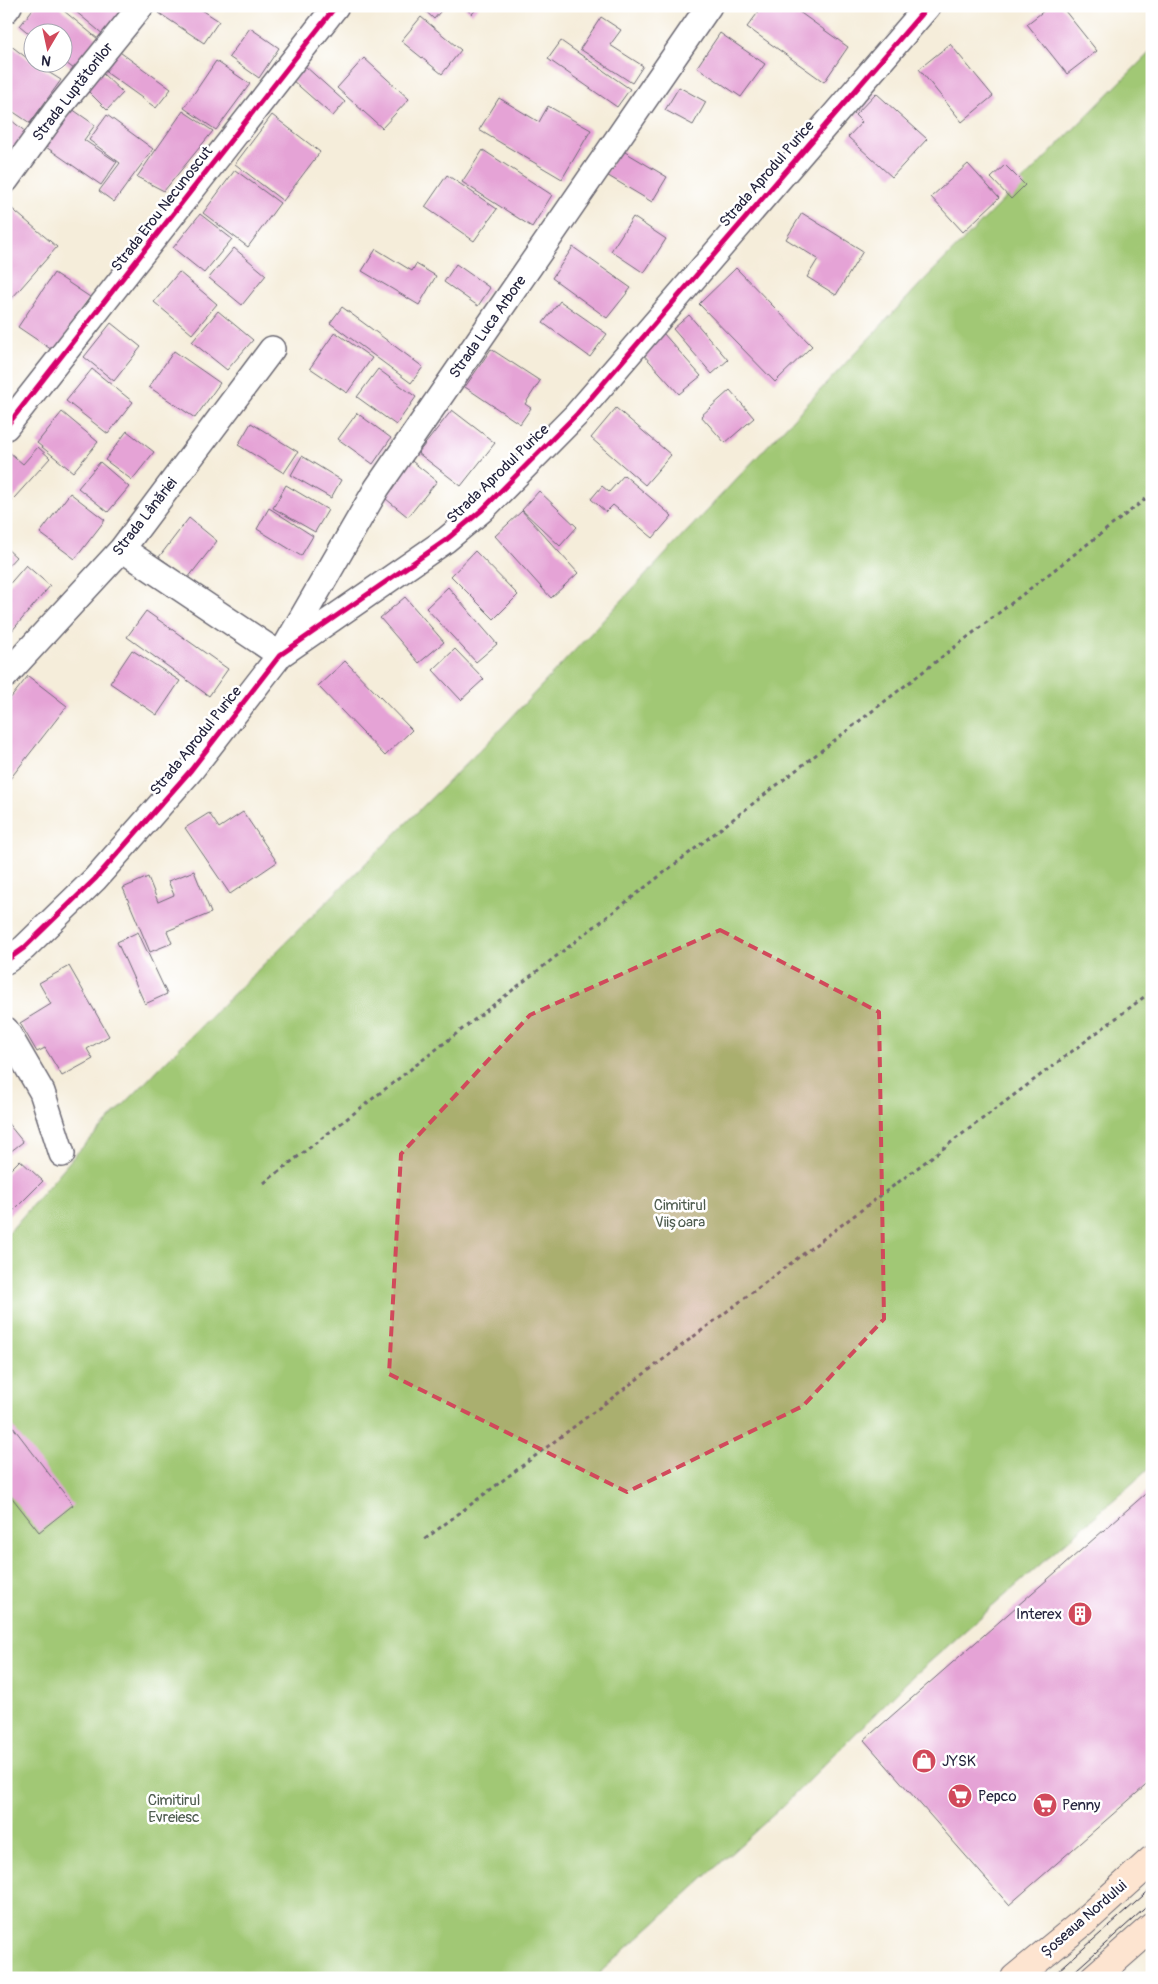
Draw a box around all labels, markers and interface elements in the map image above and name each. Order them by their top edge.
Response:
north arrow [22,22,72,72]
street label: Strada Luptătorilor [28,38,118,145]
text: N [40,51,52,69]
street label: Strada Aprodul Purice [715,116,819,231]
street label: Strada Erou Necunoscut [107,142,217,275]
street label: Strada Luca Arbore [445,271,531,382]
street label: Strada Aprodul Purice [443,420,554,528]
street label: Strada Lânăriei [108,474,182,560]
street label: Strada Aprodul Purice [146,682,246,800]
park label: Cimitirul Viișoara [654,1196,706,1232]
building icon: Interex [1067,1601,1093,1627]
place label: Interex [1016,1605,1062,1624]
shop icon: JYSK [911,1748,937,1774]
place label: JYSK [942,1752,976,1771]
supermarket icon: Pepco [947,1783,973,1809]
place label: Pepco [978,1787,1016,1806]
park label: Cimitirul Evreiesc [148,1791,200,1827]
supermarket icon: Penny [1032,1792,1058,1818]
place label: Penny [1062,1796,1101,1815]
street label: Șoseaua Nordului [1037,1876,1131,1961]

